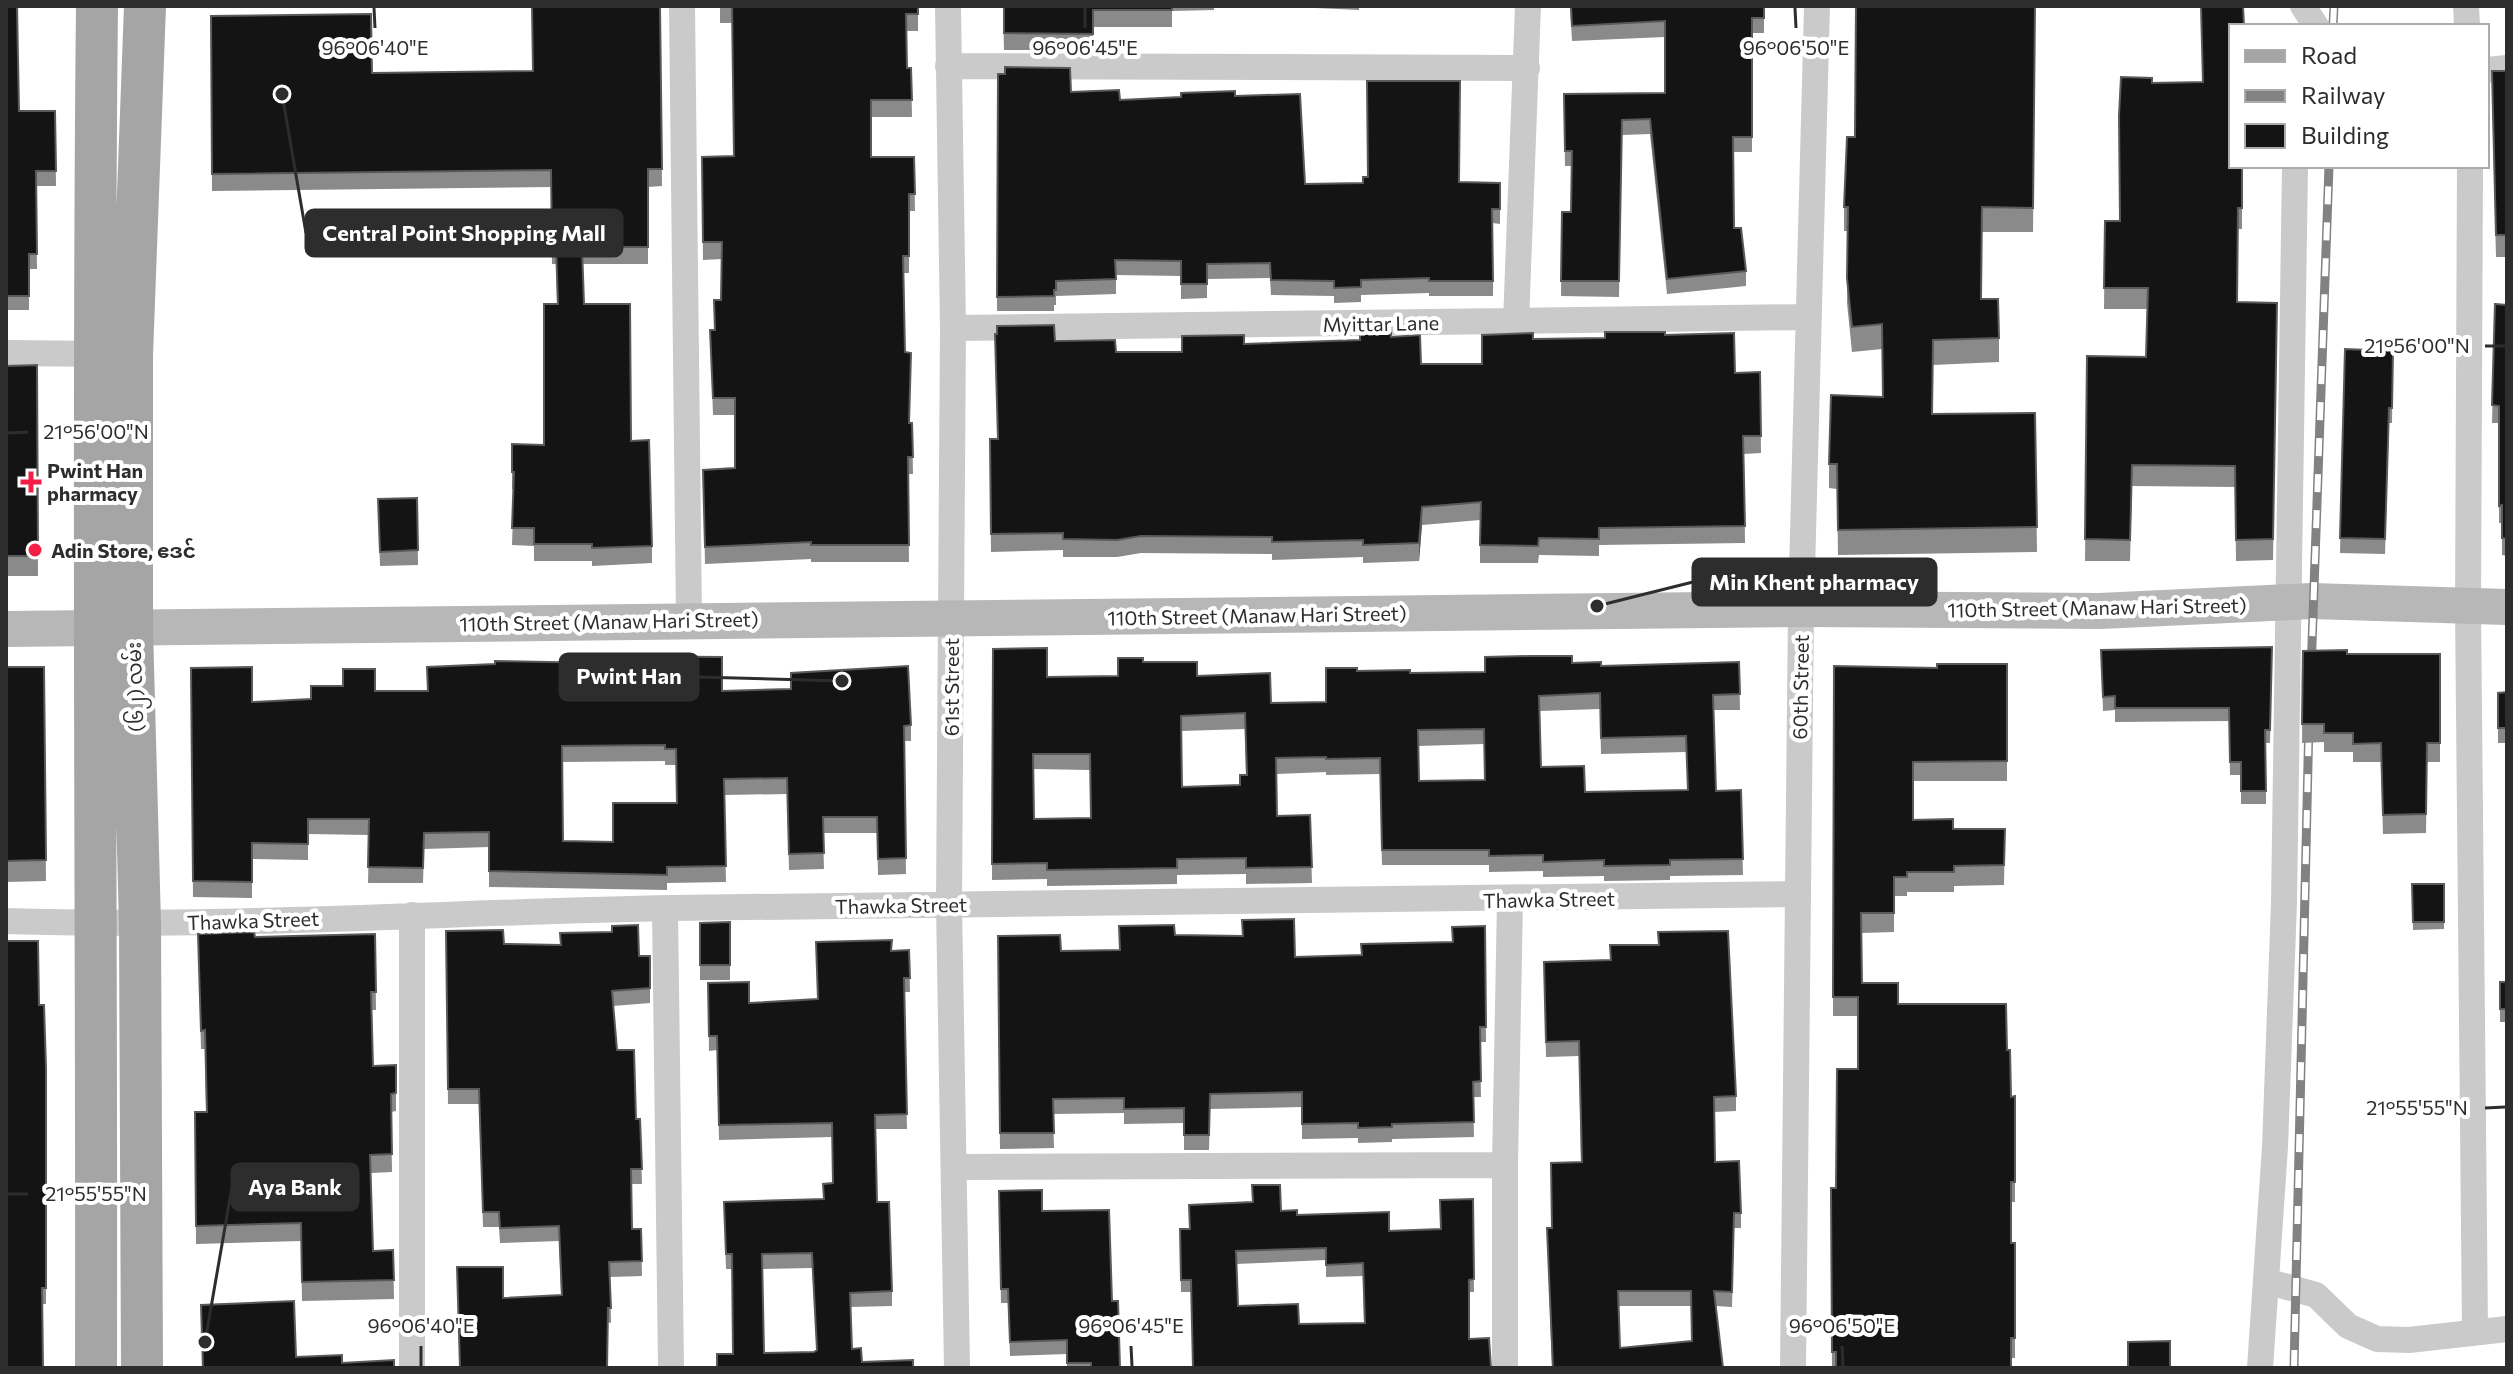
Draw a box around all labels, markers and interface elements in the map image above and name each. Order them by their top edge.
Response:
legend [2229,24,2489,168]
text: 96°06'40"E [321,35,429,59]
text: 96°06'45"E [1032,35,1138,59]
text: 96°06'50"E [1743,35,1849,59]
text: Road [2301,40,2357,69]
text: Railway [2301,80,2386,109]
text: Building [2301,120,2389,149]
callout: Central Point Shopping Mall [306,210,622,256]
text: Central Point Shopping Mall [322,219,606,246]
street label: Myittar Lane [1323,310,1439,336]
text: 21°56'00"N [2364,333,2470,357]
text: 21°56'00"N [43,419,149,443]
place label: Pwint Han pharmacy [47,458,143,505]
marker: Pwint Han pharmacy [22,473,40,491]
place label: Adin Store, ဧဒင် [51,538,196,562]
marker: Adin Store, ဧဒင် [26,541,44,559]
callout: Min Khent pharmacy [1693,559,1936,605]
text: Min Khent pharmacy [1709,568,1919,595]
street label: 110th Street (Manaw Hari Street) [1947,592,2247,622]
street label: 110th Street (Manaw Hari Street) [1107,600,1407,630]
street label: 110th Street (Manaw Hari Street) [459,606,759,636]
street label: 60th Street [1787,634,1813,740]
street label: 61st Street [939,638,963,736]
street label: (၆၂) လမ်း [119,641,153,732]
callout: Pwint Han [560,654,698,700]
text: Pwint Han [576,662,682,689]
street label: Thawka Street [1483,886,1615,912]
street label: Thawka Street [835,892,967,918]
street label: Thawka Street [187,906,319,934]
text: 21°55'55"N [2366,1095,2468,1119]
callout: Aya Bank [232,1164,358,1210]
text: Aya Bank [248,1173,342,1200]
text: 21°55'55"N [45,1181,147,1205]
text: 96°06'40"E [367,1313,475,1337]
text: 96°06'45"E [1078,1313,1184,1337]
text: 96°06'50"E [1789,1313,1895,1337]

